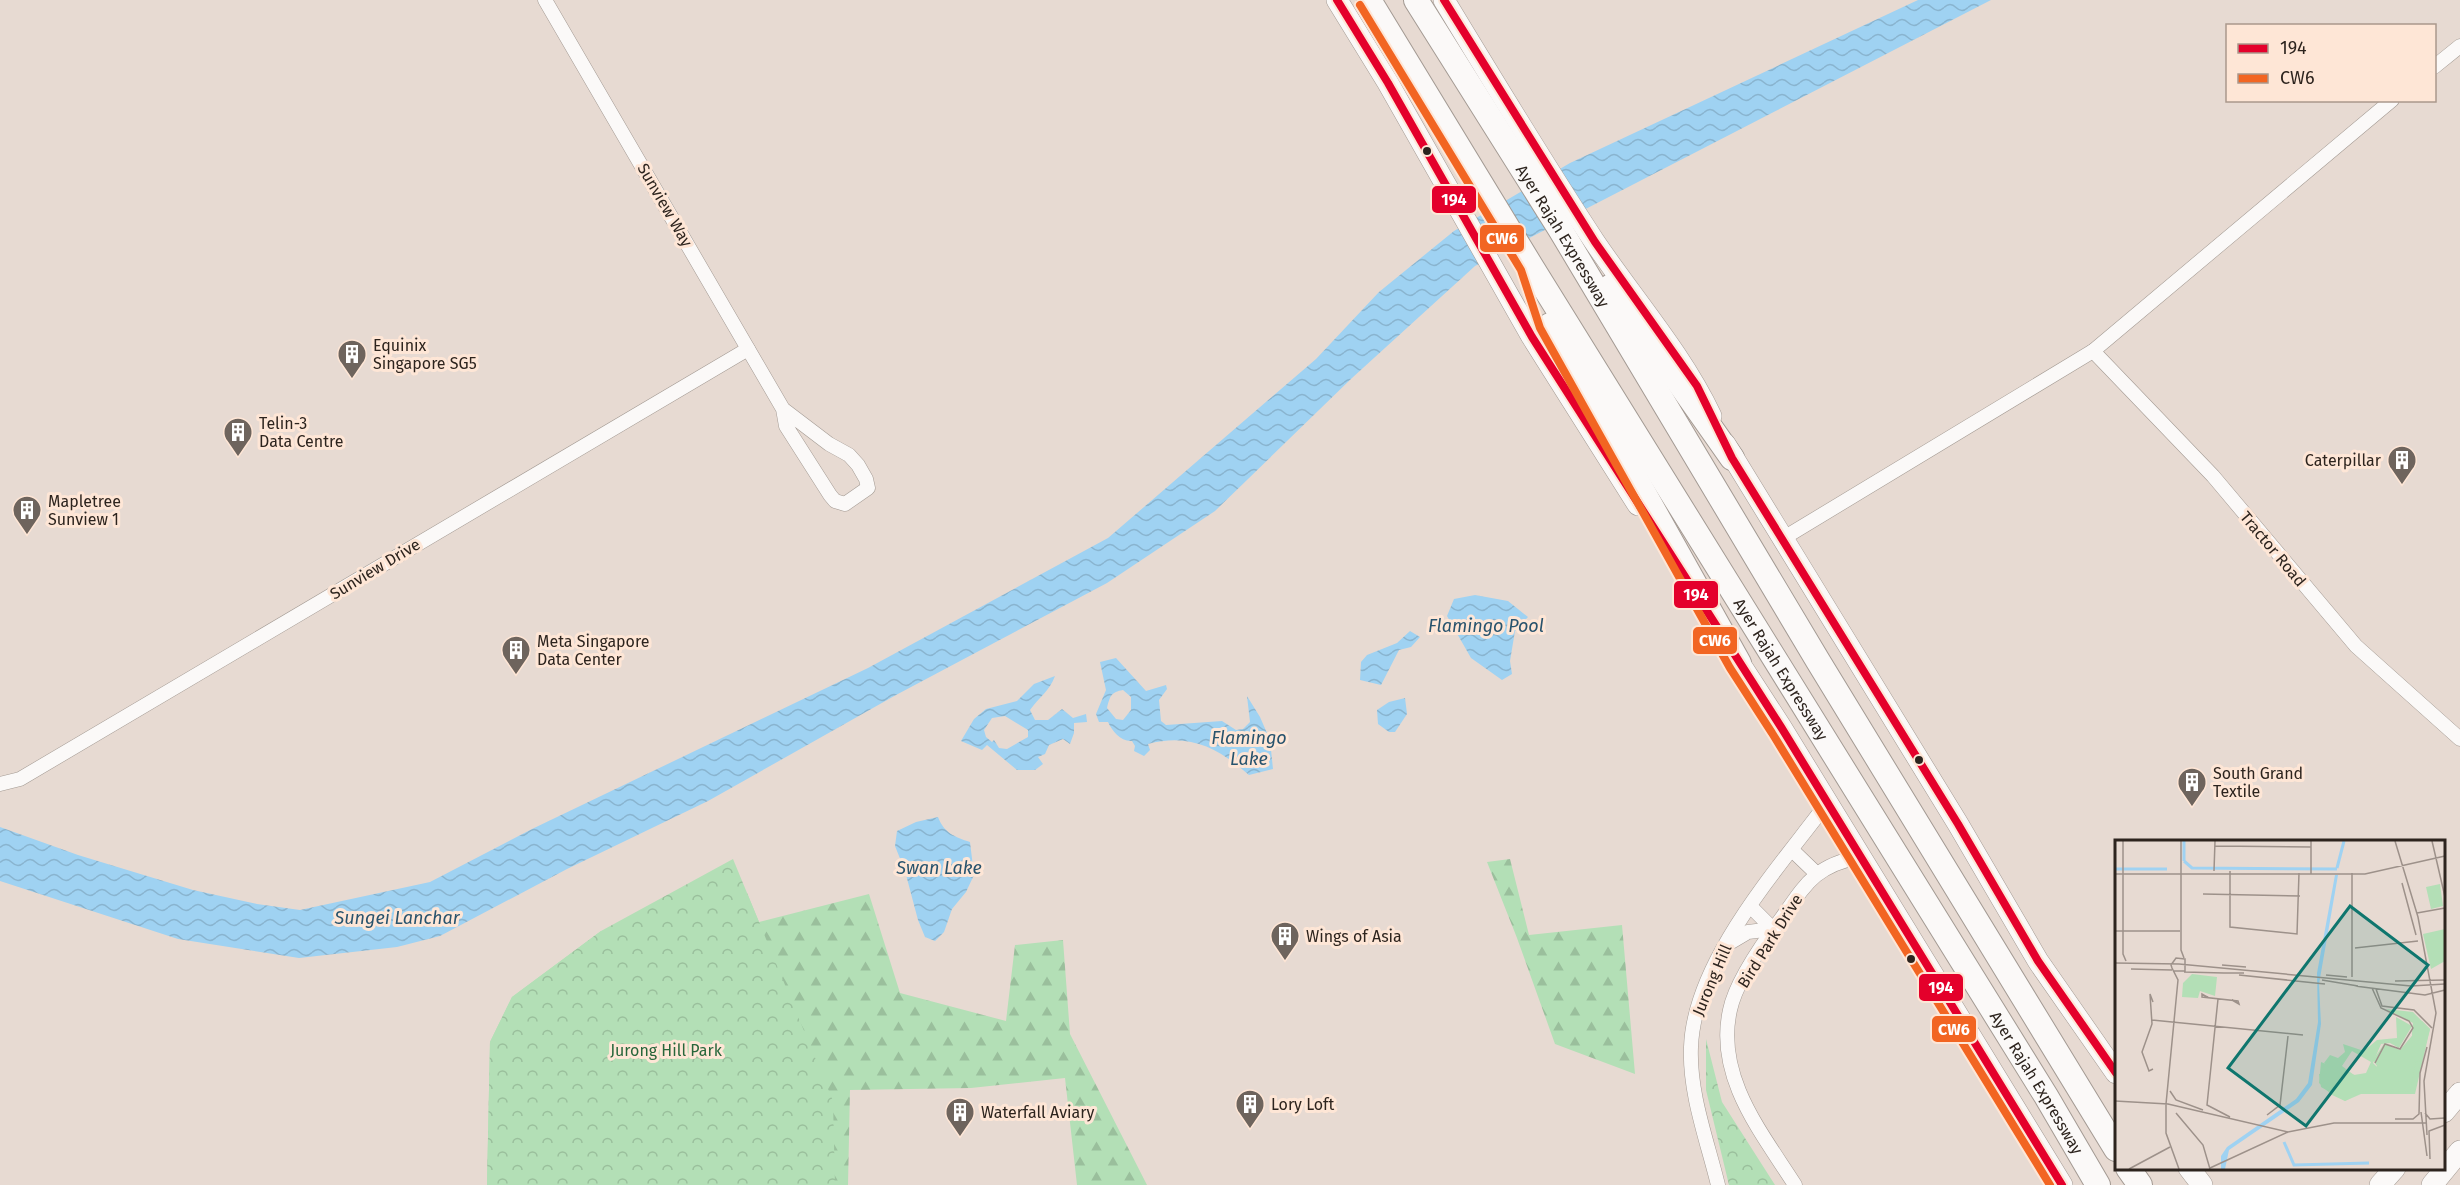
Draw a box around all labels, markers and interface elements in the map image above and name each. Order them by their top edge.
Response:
legend [2226,24,2436,102]
text: 194 [2280,37,2307,59]
text: CW6 [2280,67,2315,89]
unlabelled marker [1421,145,1433,157]
street label: Sunview Way [633,160,697,250]
street label: Ayer Rajah Expressway [1512,161,1614,311]
line badge: 194 [1431,185,1477,214]
text: 194 [1441,190,1467,209]
line badge: CW6 [1479,224,1525,253]
text: CW6 [1486,229,1518,248]
place label: Equinix Singapore SG5 [373,336,477,373]
building icon: Equinix Singapore SG5 [336,338,368,380]
place label: Telin-3 Data Centre [259,414,343,451]
building icon: Telin-3 Data Centre [222,416,254,458]
building icon: Caterpillar [2386,444,2418,486]
place label: Caterpillar [2305,451,2382,470]
place label: Mapletree Sunview 1 [48,492,121,529]
building icon: Mapletree Sunview 1 [11,494,43,536]
street label: Tractor Road [2236,508,2310,590]
street label: Sunview Drive [327,535,423,603]
line badge: 194 [1673,580,1719,609]
text: 194 [1683,585,1709,604]
street label: Ayer Rajah Expressway [1730,595,1832,744]
water label: Flamingo Pool [1428,615,1544,637]
line badge: CW6 [1692,626,1738,655]
text: CW6 [1699,631,1731,650]
place label: Meta Singapore Data Center [537,632,649,669]
building icon: Meta Singapore Data Center [500,634,532,676]
water label: Flamingo Lake [1211,727,1287,770]
unlabelled marker [1913,754,1925,766]
place label: South Grand Textile [2213,764,2303,801]
building icon: South Grand Textile [2176,766,2208,808]
inset map [2115,840,2445,1170]
water label: Swan Lake [895,857,982,879]
street label: Bird Park Drive [1734,891,1806,991]
water label: Sungei Lanchar [333,907,461,929]
building icon: Wings of Asia [1269,920,1301,962]
place label: Wings of Asia [1306,927,1402,946]
street label: Jurong Hill [1688,941,1736,1019]
unlabelled marker [1905,953,1917,965]
line badge: 194 [1918,973,1964,1002]
text: 194 [1928,978,1954,997]
street label: Ayer Rajah Expressway [1986,1008,2087,1158]
line badge: CW6 [1931,1015,1977,1043]
text: CW6 [1938,1020,1970,1039]
park label: Jurong Hill Park [610,1041,723,1060]
building icon: Lory Loft [1234,1088,1266,1130]
place label: Lory Loft [1271,1095,1334,1114]
building icon: Waterfall Aviary [944,1096,976,1138]
place label: Waterfall Aviary [981,1103,1094,1122]

